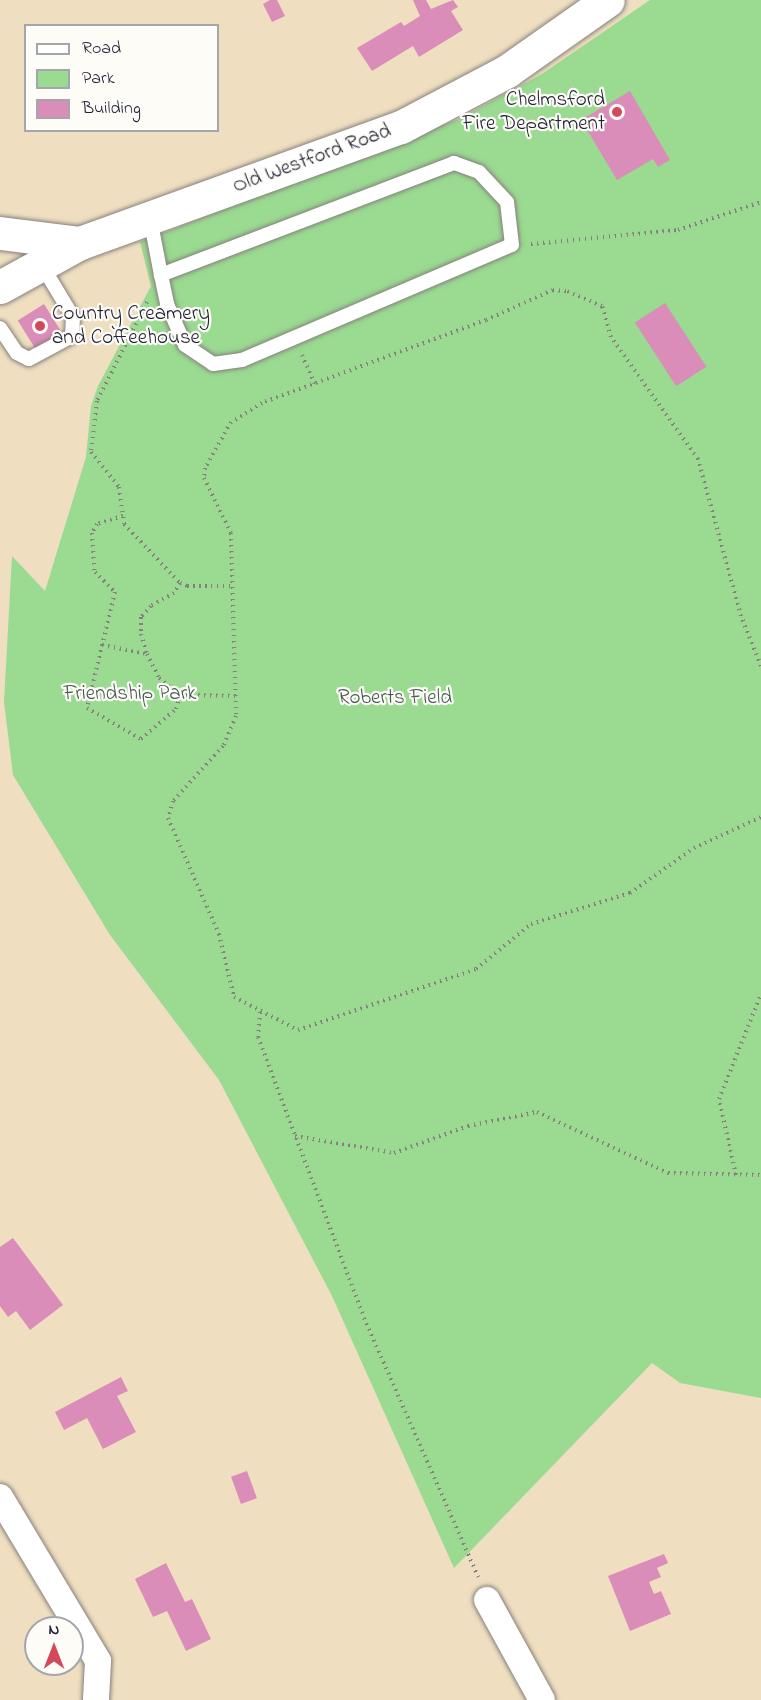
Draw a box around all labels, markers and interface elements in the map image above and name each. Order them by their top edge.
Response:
legend [24,24,219,132]
text: Road [82,36,121,62]
text: Park [82,66,115,92]
place label: Chelmsford Fire Department [462,87,605,137]
text: Building [82,96,141,122]
marker: Chelmsford Fire Department [610,105,624,119]
street label: Old Westford Road [229,119,395,199]
place label: Country Creamery and Coffeehouse [52,301,210,351]
marker: Country Creamery and Coffeehouse [33,319,47,333]
park label: Friendship Park [64,681,196,707]
park label: Roberts Field [338,685,452,711]
north arrow [24,1616,84,1676]
text: N [49,1618,59,1642]

